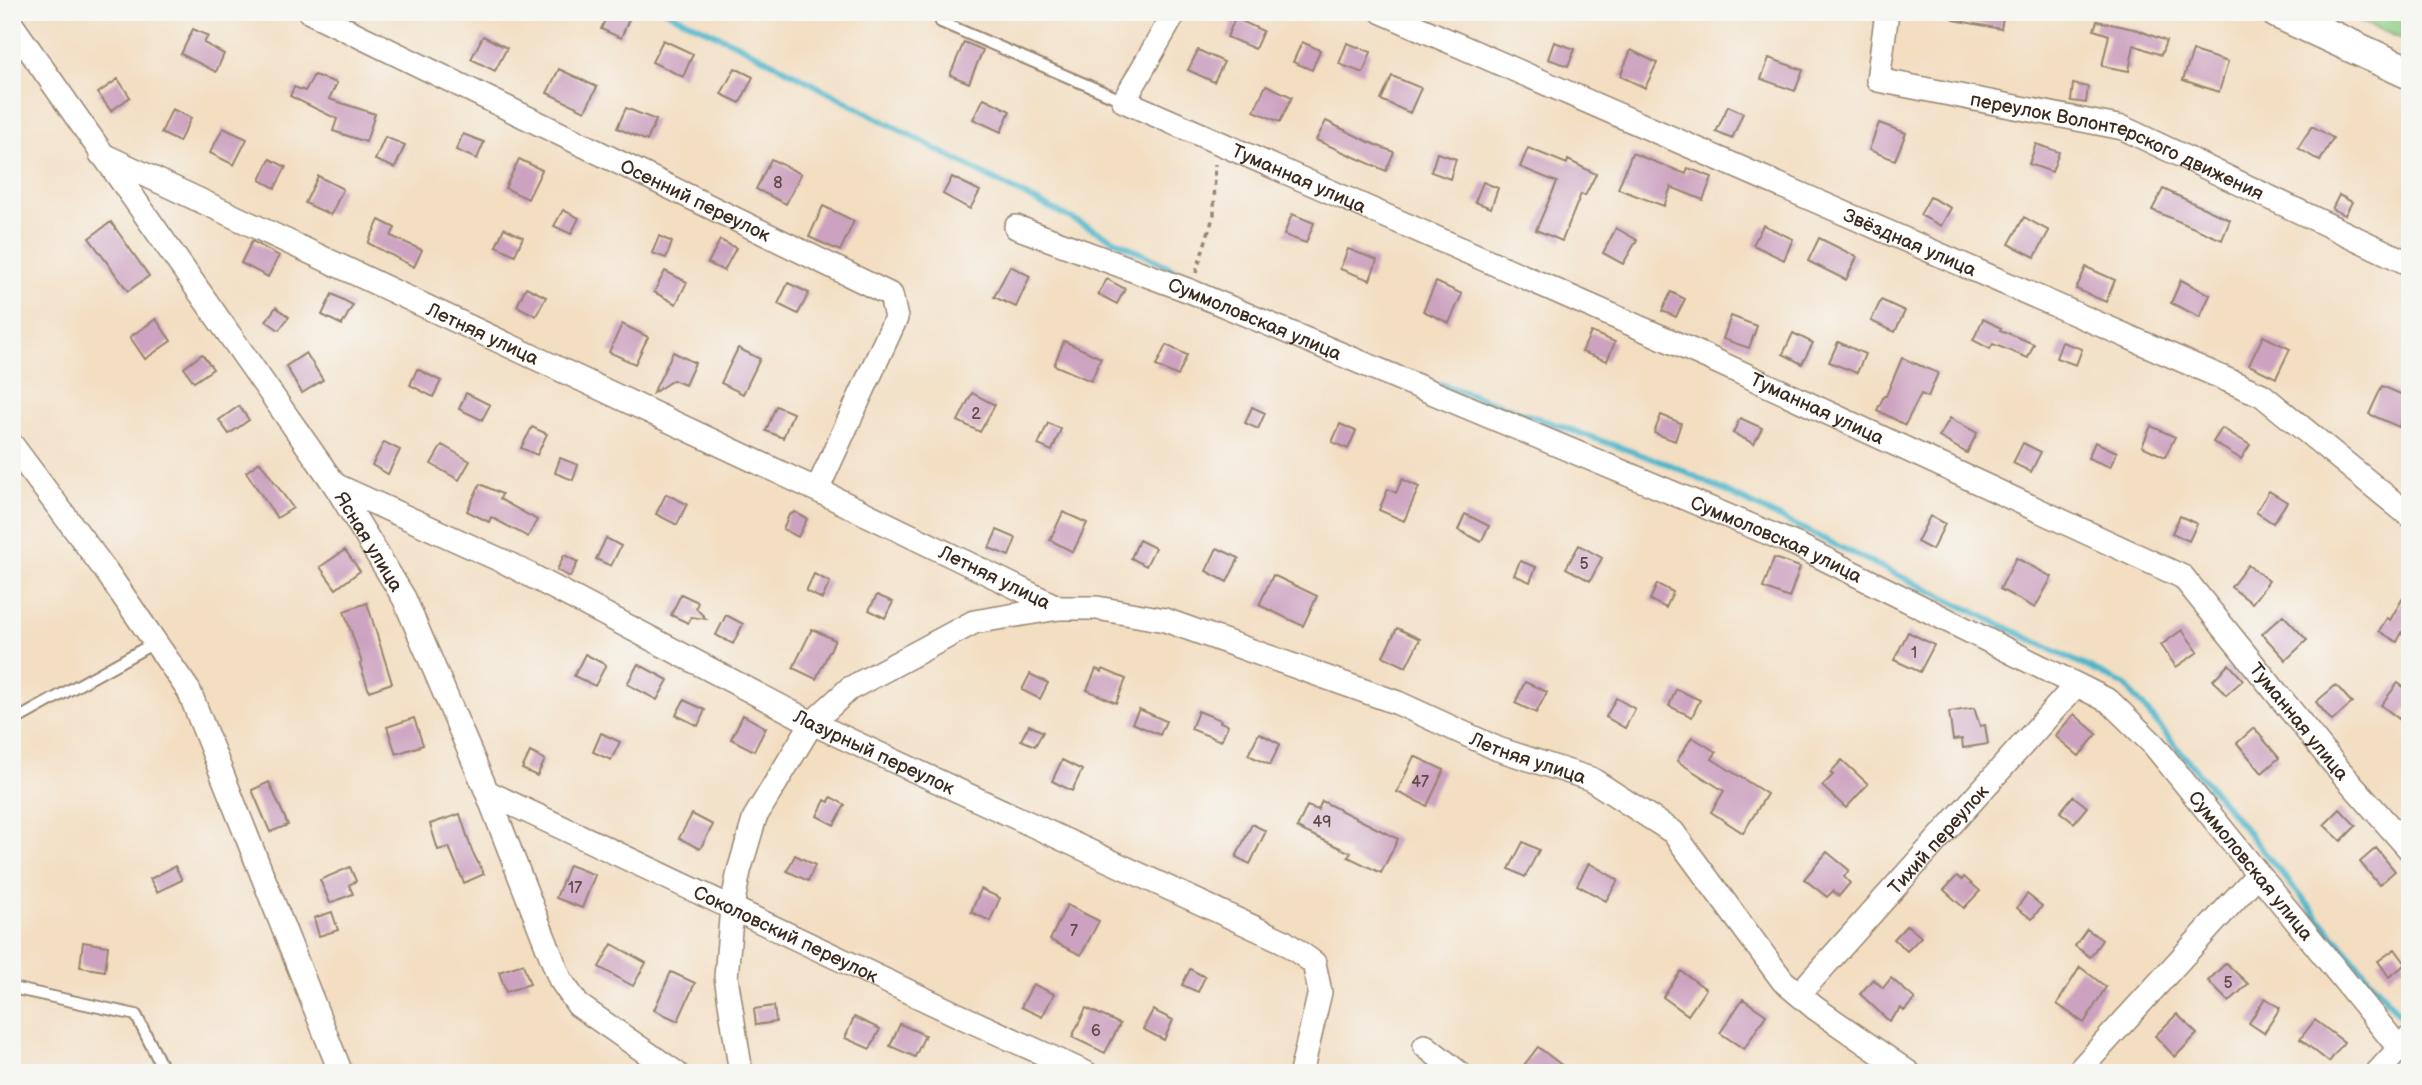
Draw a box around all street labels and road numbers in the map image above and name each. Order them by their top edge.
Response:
street label: переулок Волонтерского движения [1968,88,2267,206]
street label: Туманная улица [1228,140,1369,219]
street label: Осенний переулок [616,155,774,248]
street label: Звёздная улица [1840,204,1979,282]
street label: Суммоловская улица [1165,274,1345,366]
street label: Летняя улица [422,298,542,371]
street label: Туманная улица [1746,369,1887,450]
street label: Ясная улица [329,488,407,596]
street label: Суммоловская улица [1687,492,1865,589]
street label: Летняя улица [934,541,1054,615]
street label: Туманная улица [2244,659,2353,786]
street label: Лазурный переулок [788,705,958,800]
street label: Летняя улица [1465,727,1589,790]
street label: Тихий переулок [1884,781,1994,900]
street label: Суммоловская улица [2183,787,2318,946]
street label: Соколовский переулок [690,881,882,989]

